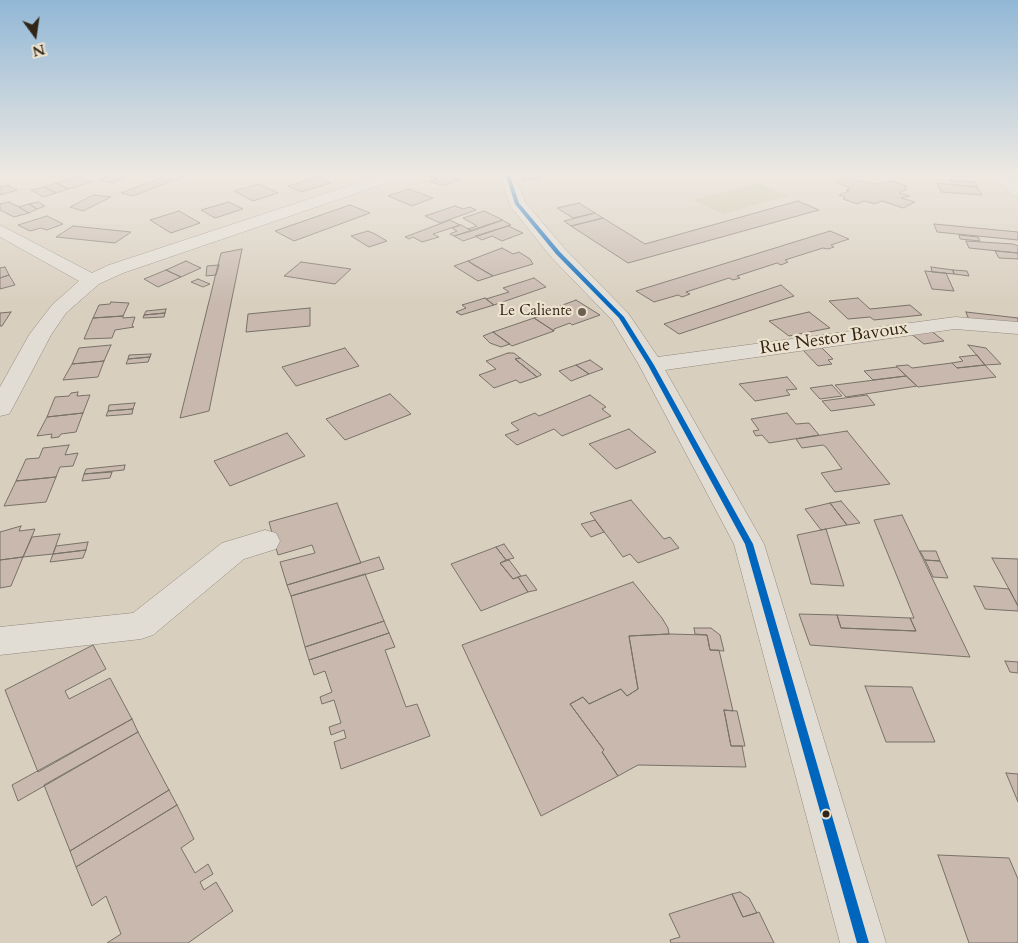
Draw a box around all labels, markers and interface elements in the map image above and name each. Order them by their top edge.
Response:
north arrow [10,10,60,60]
text: N [31,39,47,61]
place label: Le Caliente [499,303,572,321]
marker: Le Caliente [576,306,588,318]
street label: Rue Nestor Bavoux [759,318,909,360]
unlabelled marker [821,809,831,819]

